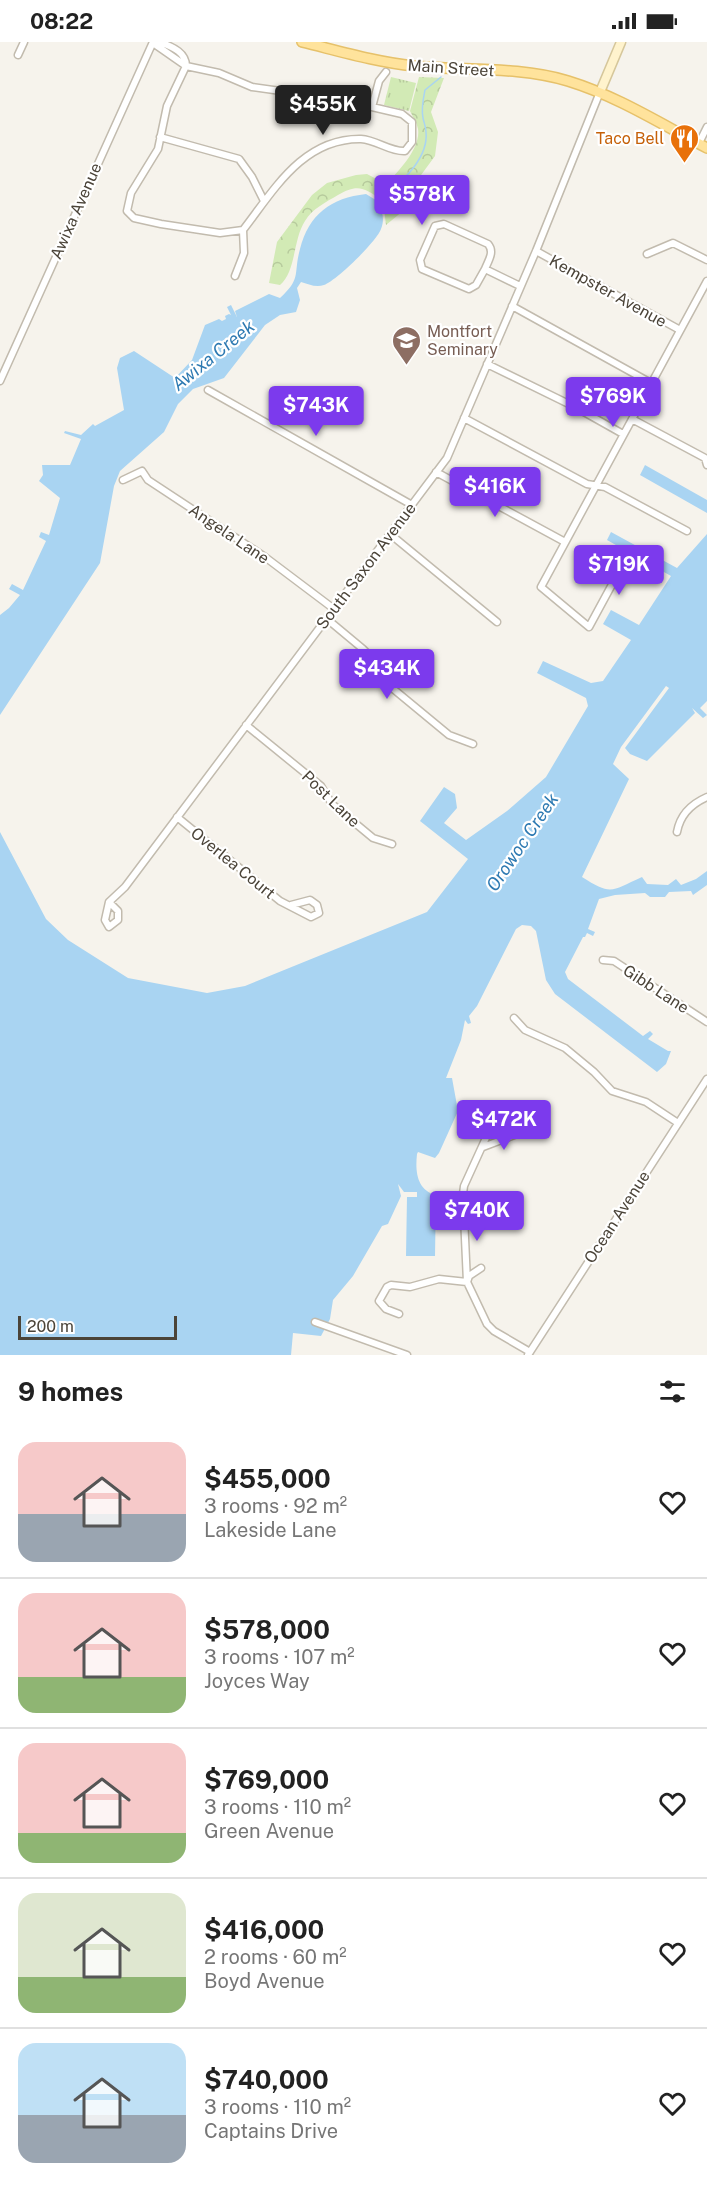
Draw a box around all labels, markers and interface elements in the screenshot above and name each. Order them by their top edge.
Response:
text: 08:22 [30,8,93,34]
street label: Main Street [407,55,495,81]
pin: $455K [281,85,365,136]
text: $455K [289,92,357,116]
restaurant icon: Taco Bell [669,122,701,164]
place label: Taco Bell [596,129,664,148]
street label: Awixa Avenue [46,160,106,262]
pin: $578K [380,175,464,226]
text: $578K [388,182,456,206]
street label: Kempster Avenue [546,251,670,331]
water label: Awixa Creek [167,315,259,395]
place label: Montfort Seminary [427,322,498,359]
school or university icon: Montfort Seminary [390,324,422,366]
pin: $769K [571,377,655,428]
text: $769K [580,384,646,408]
pin: $743K [274,386,358,437]
text: $743K [283,393,349,417]
pin: $416K [453,467,537,518]
text: $416K [464,474,526,498]
street label: South Saxon Avenue [312,499,420,633]
street label: Angela Lane [185,500,273,568]
pin: $719K [577,545,661,596]
text: $719K [588,552,650,576]
pin: $434K [345,649,429,700]
text: $434K [353,656,421,680]
street label: Post Lane [298,767,364,831]
water label: Orowoc Creek [482,789,563,895]
street label: Overlea Court [187,823,279,903]
street label: Gibb Lane [619,961,693,1017]
pin: $472K [462,1100,546,1151]
text: $472K [471,1107,537,1131]
street label: Ocean Avenue [580,1167,654,1267]
pin: $740K [435,1191,519,1242]
text: $740K [444,1198,510,1222]
scale bar [18,1313,177,1340]
text: 200 m [27,1317,74,1336]
icon: filters [656,1375,689,1408]
text: 9 homes [18,1376,123,1407]
text: $455,000 [204,1463,331,1494]
icon: home [66,1466,138,1538]
icon: heart [656,1486,689,1519]
text: 3 rooms · 92 m² [204,1494,347,1518]
text: Lakeside Lane [204,1518,337,1542]
text: $578,000 [204,1614,330,1645]
icon: home [66,1617,138,1689]
icon: heart [656,1637,689,1670]
text: 3 rooms · 107 m² [204,1645,355,1669]
text: Joyces Way [204,1669,310,1693]
text: $769,000 [204,1764,329,1795]
icon: home [66,1767,138,1839]
icon: heart [656,1787,689,1820]
text: 3 rooms · 110 m² [204,1795,351,1819]
text: Green Avenue [204,1819,334,1843]
text: $416,000 [204,1914,324,1945]
icon: home [66,1917,138,1989]
icon: heart [656,1937,689,1970]
text: 2 rooms · 60 m² [204,1945,347,1969]
text: Boyd Avenue [204,1969,325,1993]
text: $740,000 [204,2064,329,2095]
icon: home [66,2067,138,2139]
icon: heart [656,2087,689,2120]
text: 3 rooms · 110 m² [204,2095,351,2119]
text: Captains Drive [204,2119,338,2143]

